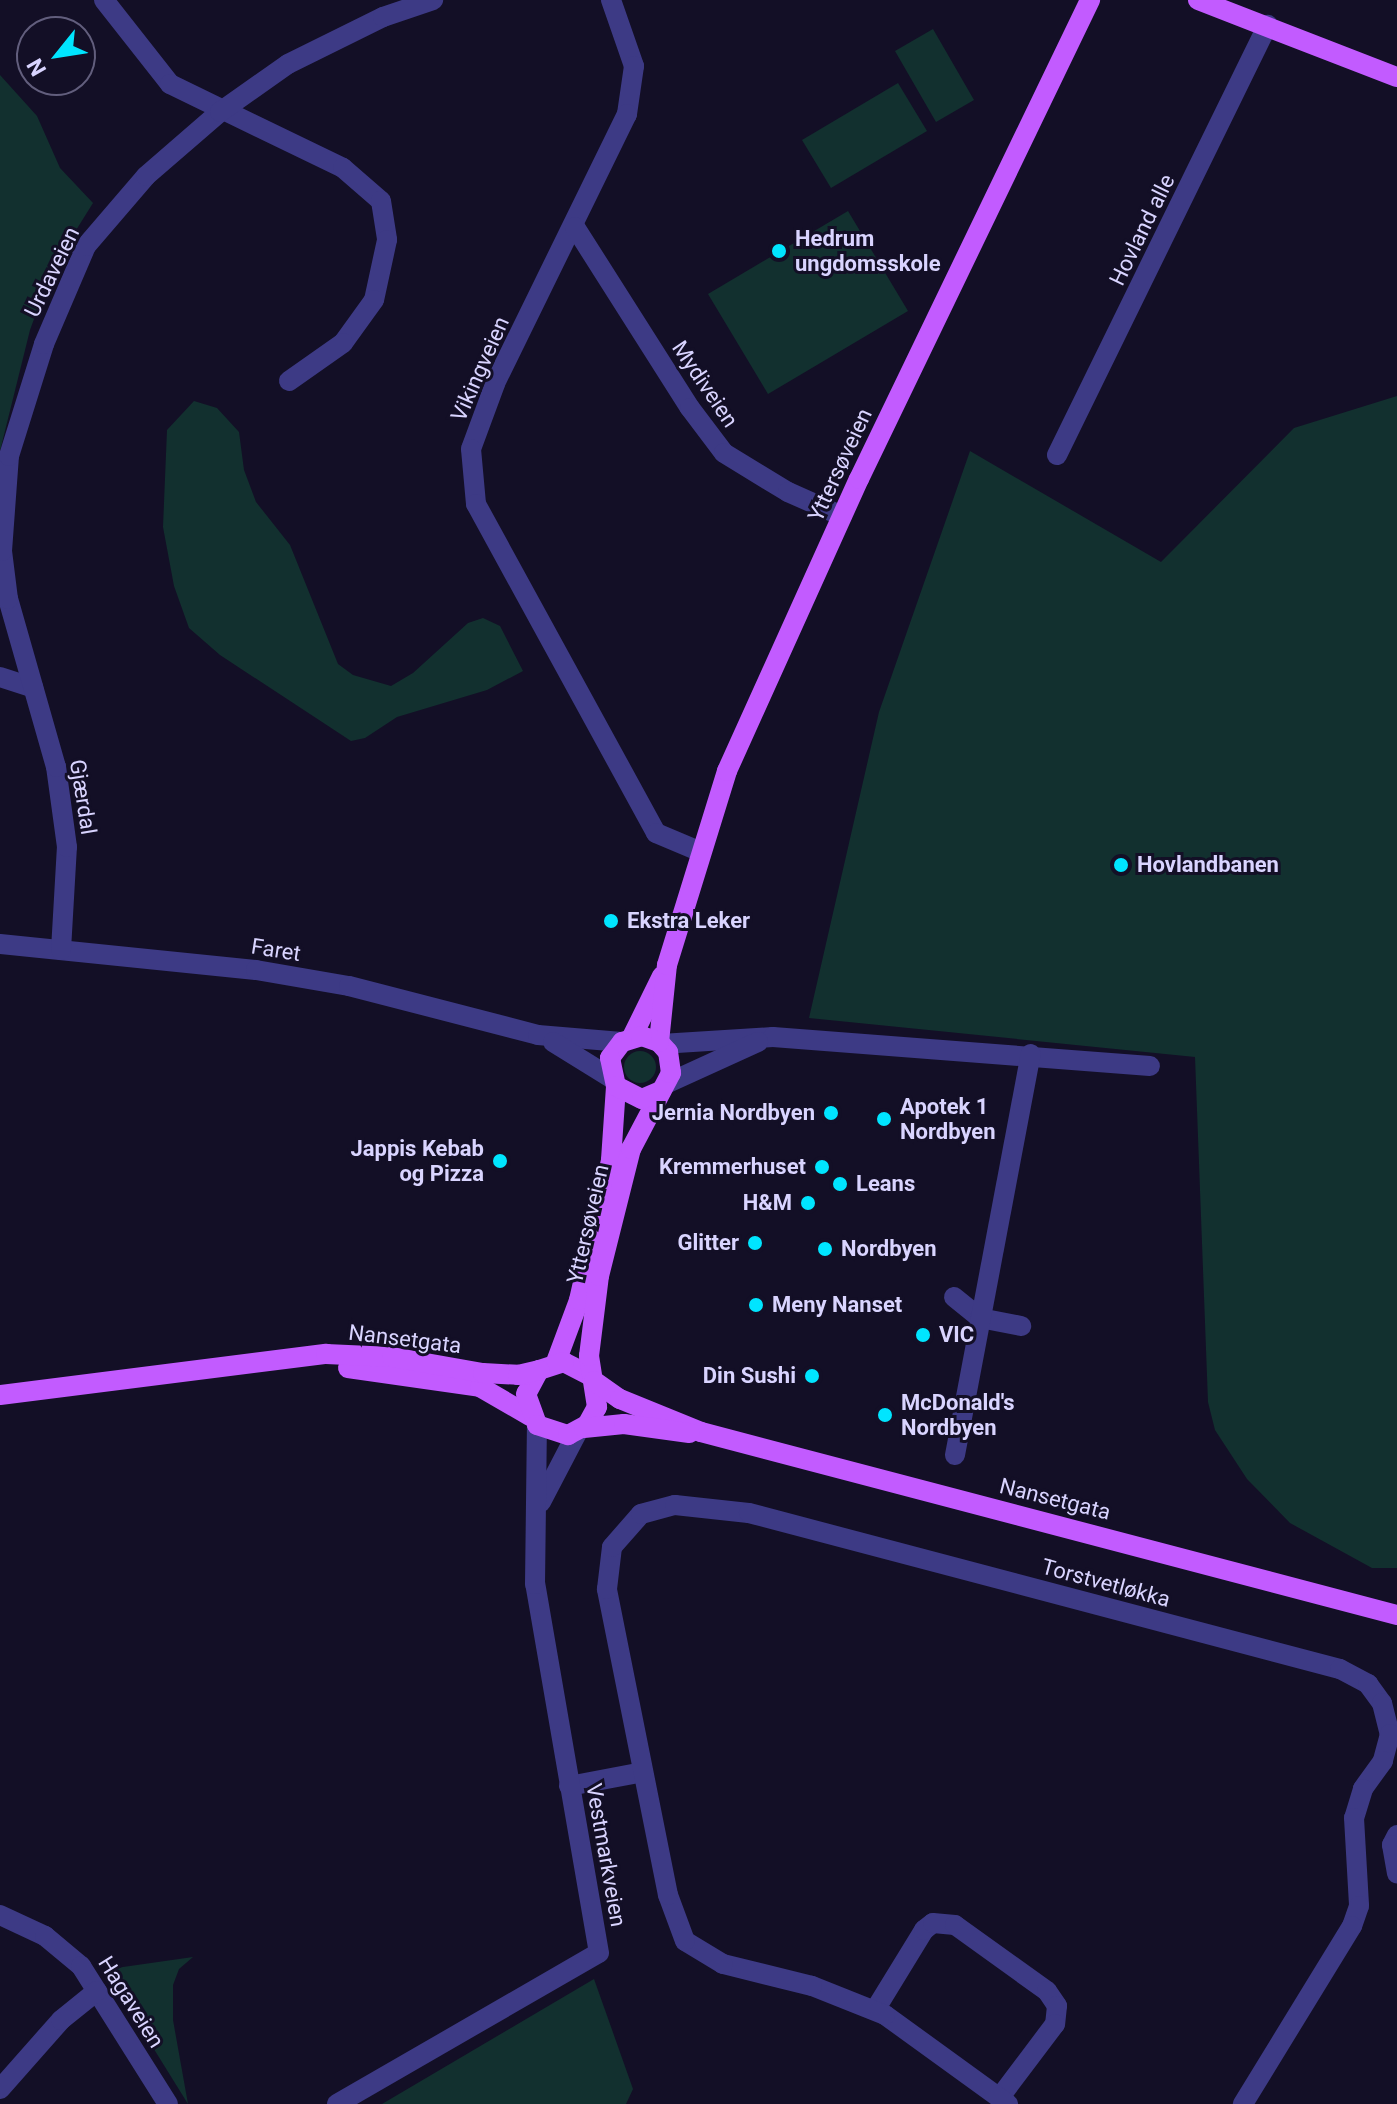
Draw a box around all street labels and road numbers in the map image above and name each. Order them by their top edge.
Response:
street label: Hovland alle [1104,170,1180,290]
street label: Urdaveien [19,223,85,321]
street label: Vikingveien [445,313,515,425]
street label: Mydiveien [666,336,744,432]
street label: Yttersøveien [802,404,878,526]
street label: Gjærdal [64,757,102,837]
street label: Faret [249,933,303,967]
street label: Yttersøveien [561,1162,615,1286]
street label: Nansetgata [347,1319,463,1359]
street label: Nansetgata [997,1472,1113,1526]
street label: Torstvetløkka [1039,1553,1173,1613]
street label: Vestmarkveien [580,1781,632,1929]
street label: Hagaveien [92,1951,170,2053]

